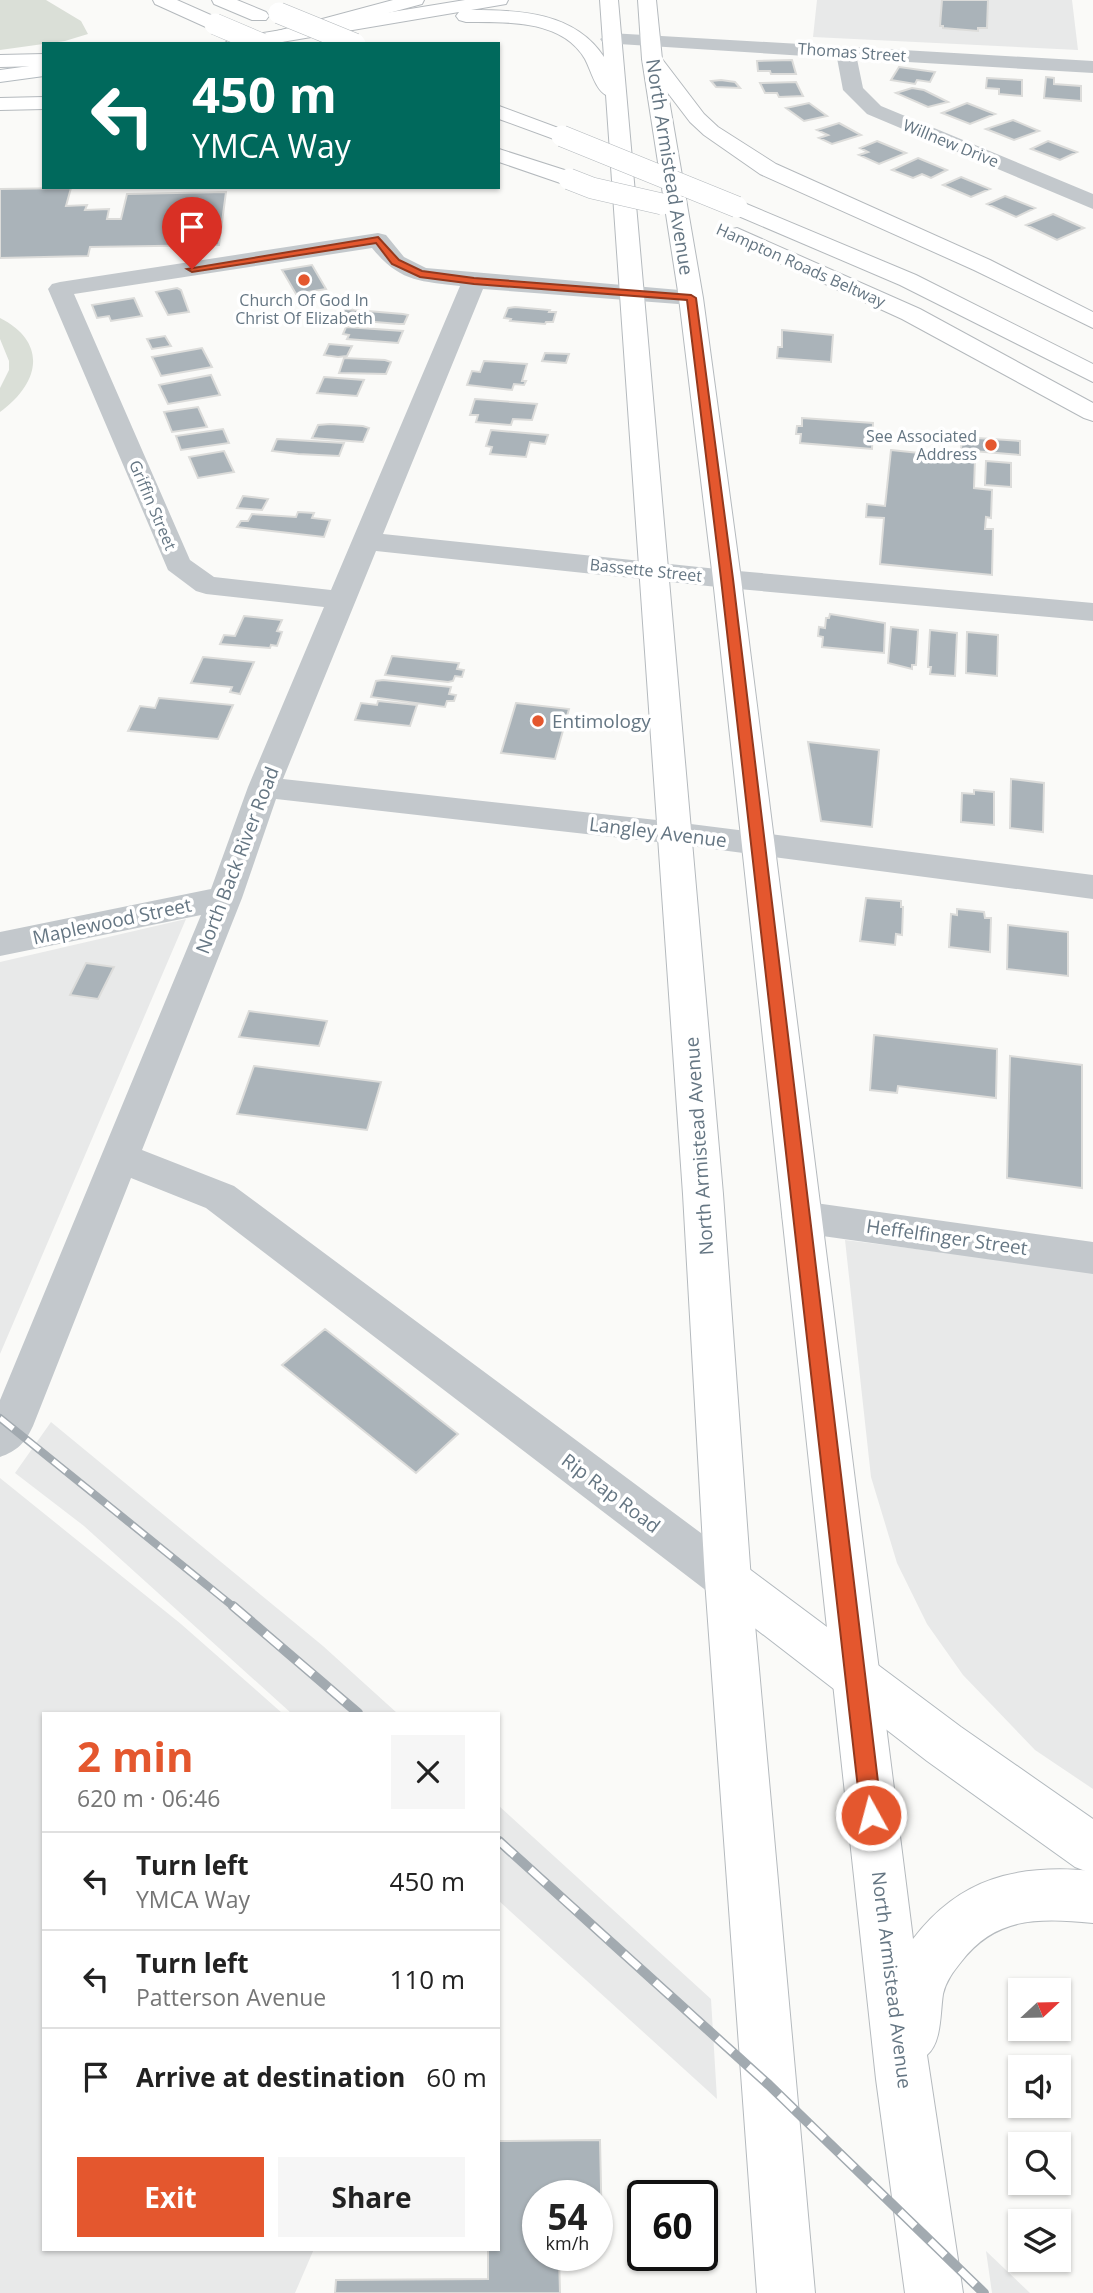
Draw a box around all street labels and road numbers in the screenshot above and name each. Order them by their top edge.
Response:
street label: Thomas Street [797,37,907,67]
street label: North Armistead Avenue [640,57,700,277]
street label: Willnew Drive [900,114,1002,172]
street label: Hampton Roads Beltway [713,218,890,313]
street label: Griffin Street [124,457,182,554]
street label: Bassette Street [589,553,703,587]
street label: North Back River Road [189,763,285,957]
street label: Langley Avenue [588,811,728,853]
street label: Maplewood Street [30,891,194,951]
street label: North Armistead Avenue [678,1036,720,1256]
street label: Heffelfinger Street [865,1213,1029,1261]
street label: Rip Rap Road [556,1447,666,1539]
street label: North Armistead Avenue [866,1870,918,2090]

